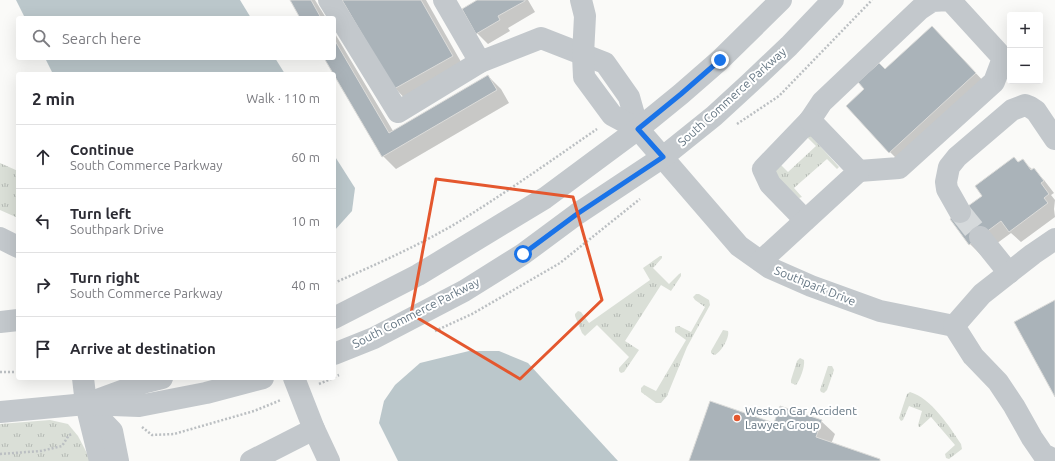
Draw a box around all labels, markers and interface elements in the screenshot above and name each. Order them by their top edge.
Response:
map controls [1007,12,1043,84]
button: + [1007,12,1043,48]
search box [16,16,336,60]
icon: search [30,27,52,49]
text: Search here [62,30,141,47]
street label: South Commerce Parkway [675,45,788,149]
button: − [1007,48,1043,84]
route end [711,51,729,69]
text: 2 min [32,89,75,108]
text: Walk · 110 m [246,91,320,105]
text: Continue [70,141,134,158]
icon: ahead [32,146,54,168]
text: 60 m [291,150,320,164]
text: South Commerce Parkway [70,158,222,172]
text: Turn left [70,205,131,222]
icon: left [32,210,54,232]
text: 10 m [291,214,320,228]
text: Southpark Drive [70,222,164,236]
route start [514,245,532,263]
street label: Southpark Drive [773,263,858,308]
text: Turn right [70,269,140,286]
icon: right [32,274,54,296]
street label: South Commerce Parkway [350,275,482,350]
text: 40 m [291,278,320,292]
text: South Commerce Parkway [70,286,222,300]
icon: arrive [32,338,54,360]
text: Arrive at destination [70,340,216,357]
place label: Weston Car Accident Lawyer Group [745,404,857,431]
marker: Weston Car Accident Lawyer Group [732,413,742,423]

